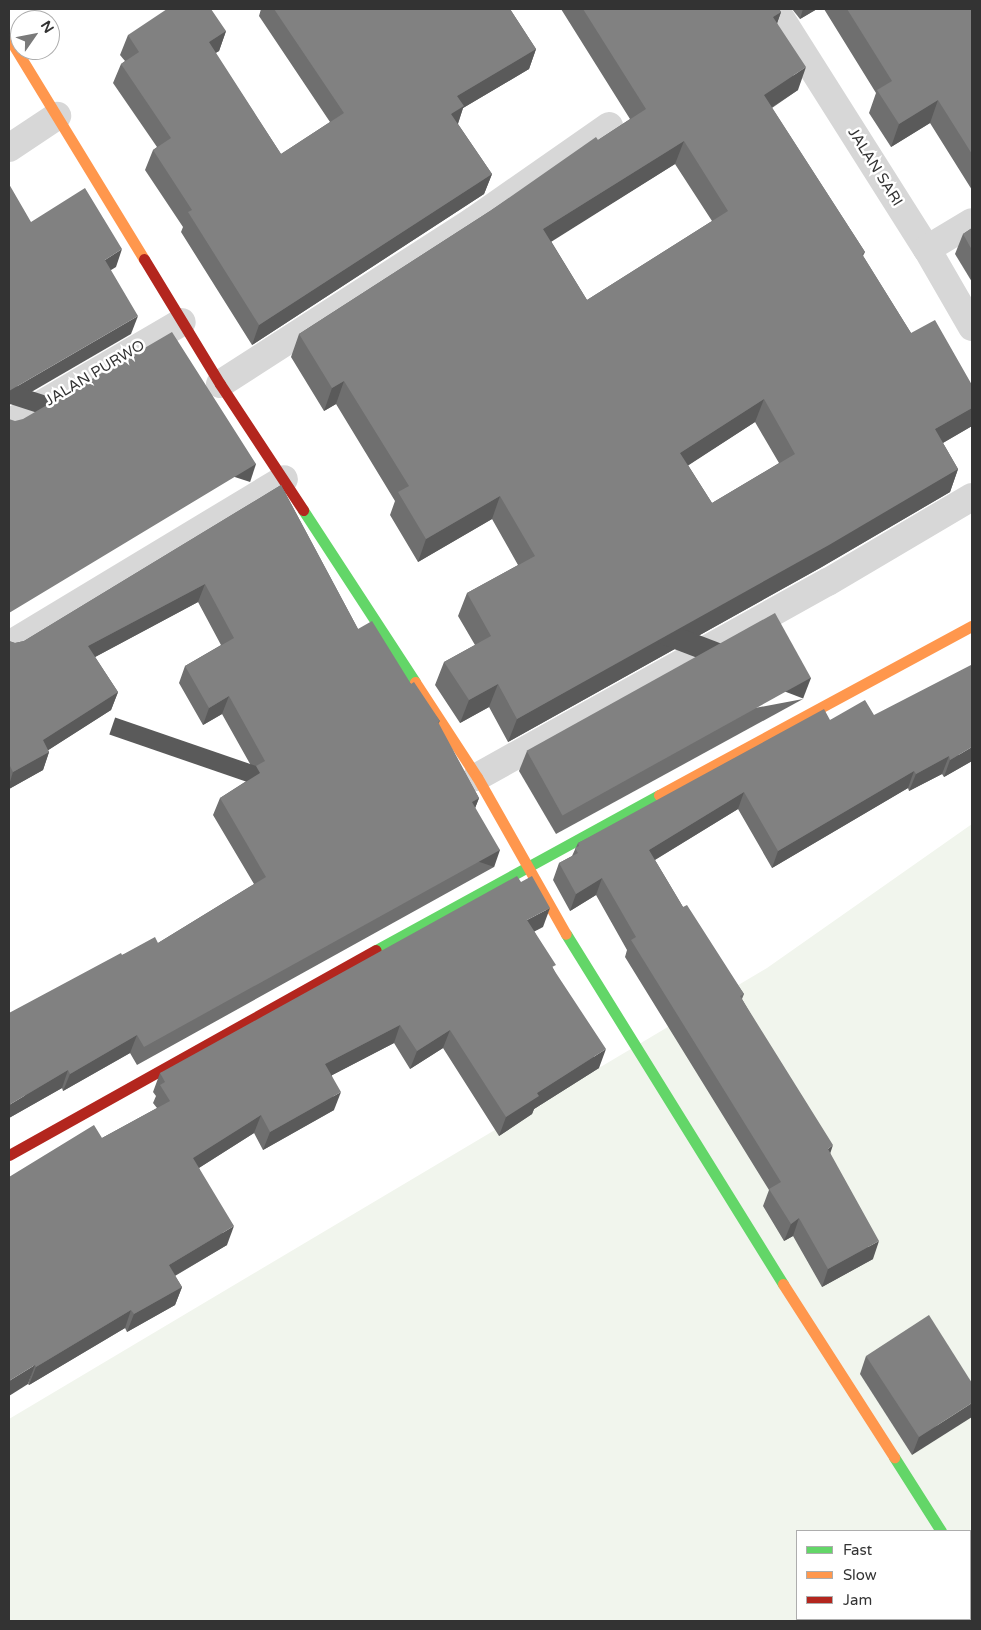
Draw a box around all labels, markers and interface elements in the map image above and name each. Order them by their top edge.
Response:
north arrow [10,10,60,60]
text: N [37,18,57,36]
street label: JALAN SARI [844,124,906,210]
street label: JALAN PURWO [42,336,148,410]
legend [796,1530,971,1620]
text: Fast [843,1541,872,1559]
text: Slow [843,1566,877,1584]
text: Jam [843,1591,872,1609]

